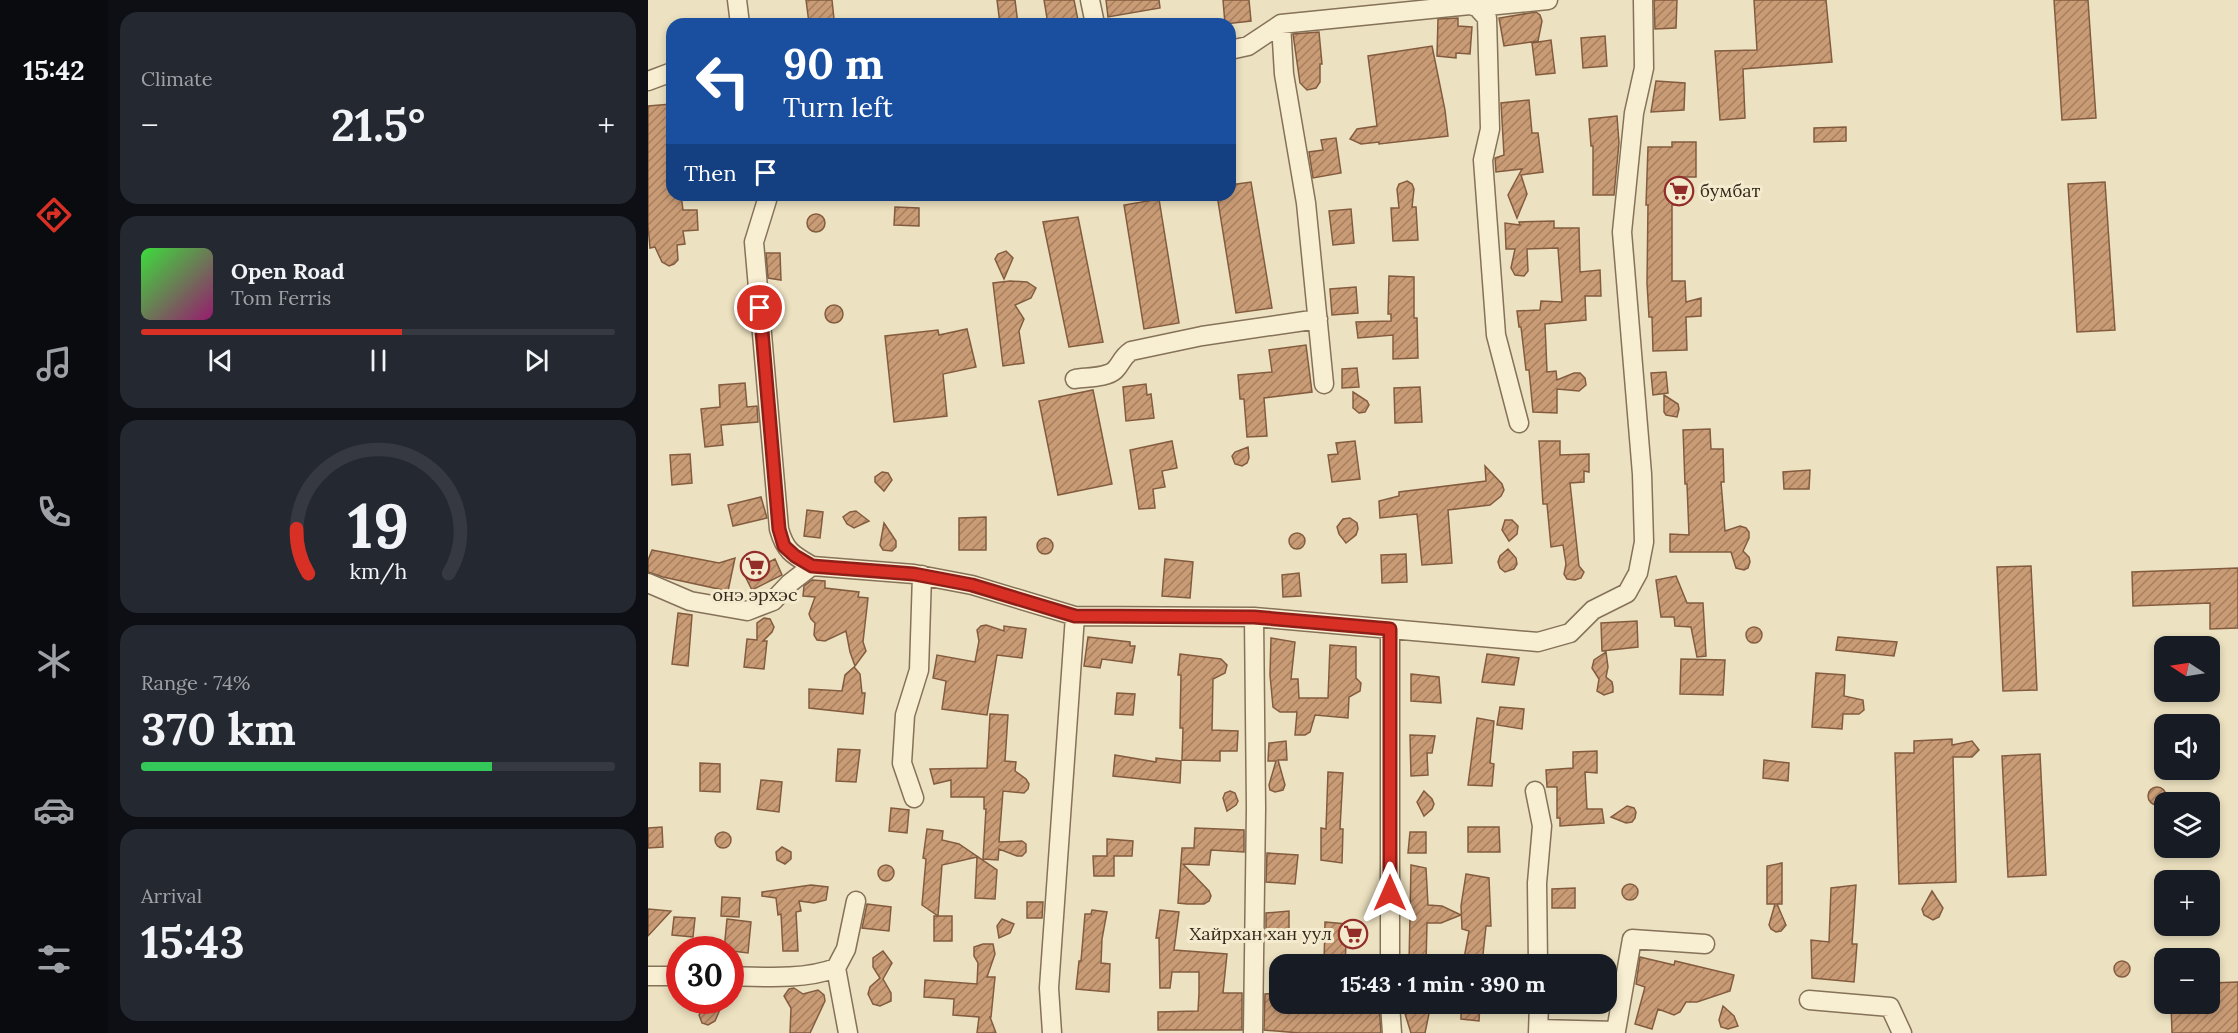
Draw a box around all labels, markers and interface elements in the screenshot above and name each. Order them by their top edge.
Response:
text: 90 m [783,37,884,91]
icon: left [684,42,762,120]
text: 15:42 [23,53,85,87]
text: Climate [141,66,213,91]
text: Turn left [783,90,893,124]
text: 21.5° [331,96,425,153]
text: − [141,104,159,146]
text: + [597,104,615,146]
icon: arrive [749,156,782,189]
text: Then [684,159,737,187]
supermarket icon: бумбат [1663,175,1695,207]
place label: бумбат [1700,179,1761,202]
icon: directions [33,194,75,236]
text: Open Road [231,257,345,285]
pin [734,282,785,333]
text: Tom Ferris [231,285,331,310]
icon: arrive [743,291,776,324]
icon: music [33,343,75,385]
icon: previous [204,344,237,377]
icon: pause [362,344,395,377]
icon: next [520,344,553,377]
text: 19 [347,485,409,565]
icon: phone [33,491,75,533]
supermarket icon: онэ эрхэс [739,550,771,582]
text: km/h [349,557,407,585]
place label: онэ эрхэс [712,583,798,606]
north arrow [2154,636,2220,702]
map controls [2154,636,2220,1014]
icon: climate [33,640,75,682]
text: Range · 74% [141,670,251,695]
text: 370 km [141,700,296,757]
button: sound [2154,714,2220,780]
icon: car [33,789,75,831]
button: layers [2154,792,2220,858]
position arrow [1358,861,1422,925]
button: + [2154,870,2220,936]
text: Arrival [141,883,202,908]
text: 15:43 [141,913,245,970]
supermarket icon: Хайрхан хан уул [1337,918,1369,950]
place label: Хайрхан хан уул [1190,922,1332,945]
speed limit sign: 30 [666,936,744,1014]
icon: filters [33,938,75,980]
button: − [2154,948,2220,1014]
text: 15:43 · 1 min · 390 m [1341,970,1545,998]

